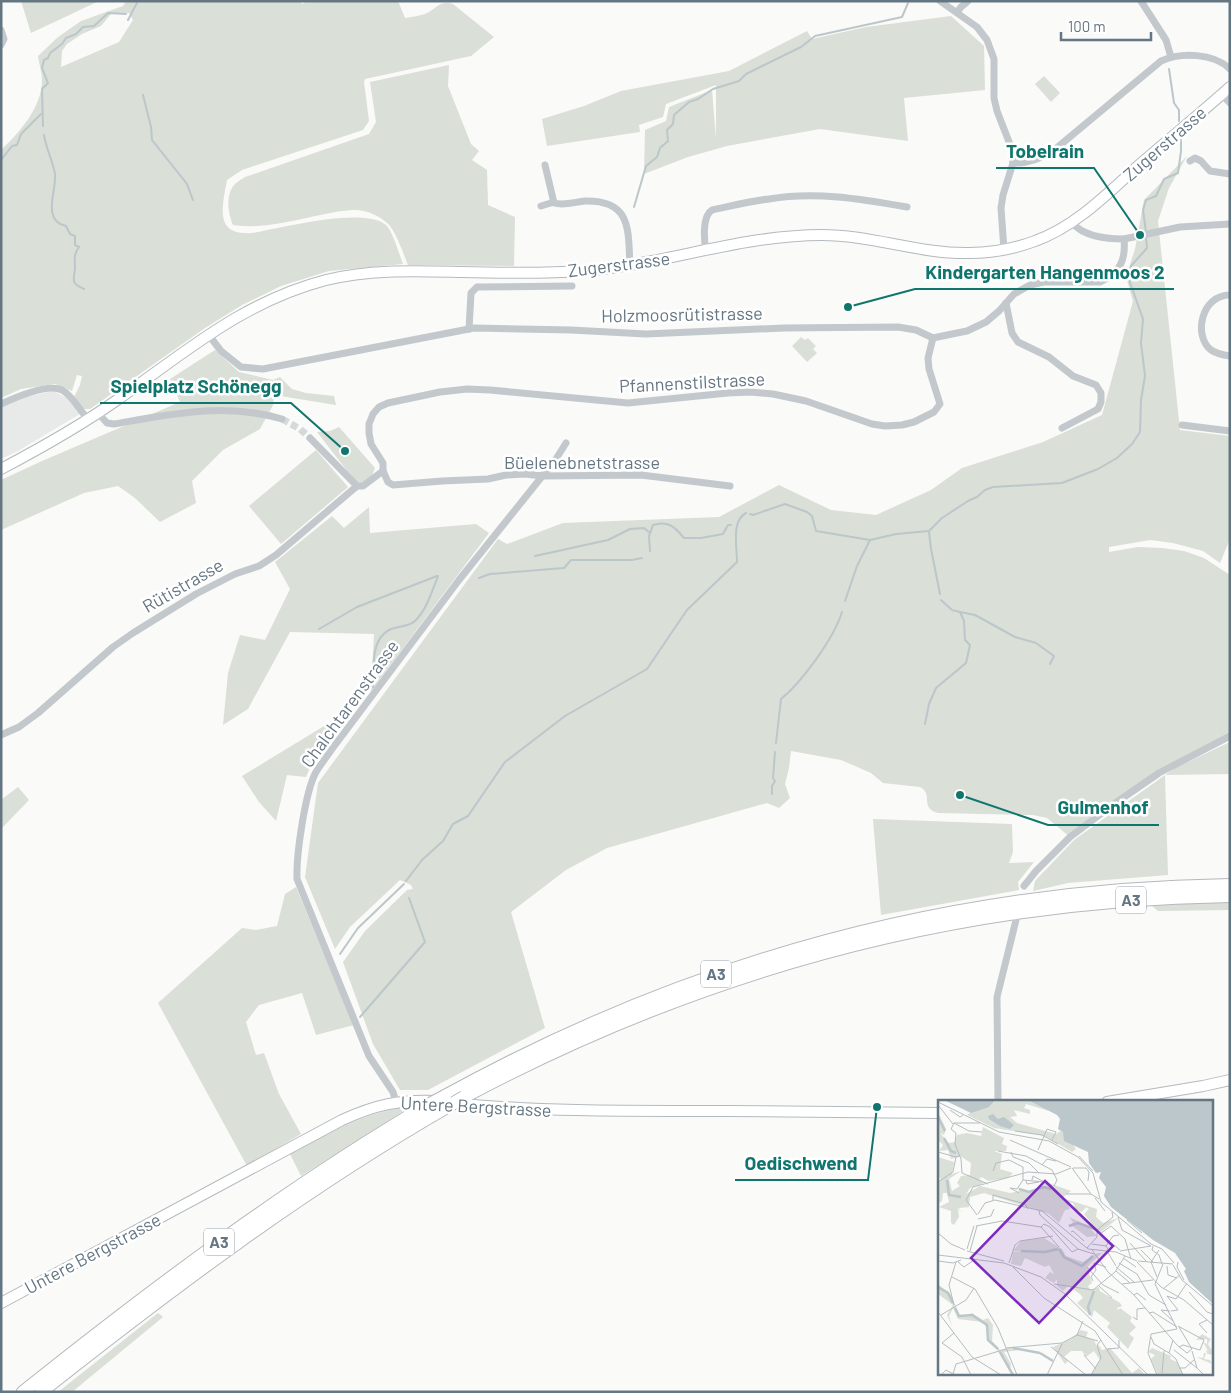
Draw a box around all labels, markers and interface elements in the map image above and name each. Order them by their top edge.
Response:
scale bar [1061,10,1151,42]
text: 100 m [1068,17,1106,35]
street label: Zugerstrasse [1118,101,1210,185]
callout: Tobelrain [996,134,1094,168]
text: Tobelrain [1006,139,1084,162]
street label: Zugerstrasse [567,247,671,281]
callout: Kindergarten Hangenmoos 2 [915,255,1174,289]
text: Kindergarten Hangenmoos 2 [925,260,1165,283]
street label: Holzmoosrütistrasse [601,302,763,326]
street label: Pfannenstilstrasse [618,367,765,397]
callout: Spielplatz Schönegg [100,369,291,403]
text: Spielplatz Schönegg [110,374,282,397]
street label: Büelenebnetstrasse [504,451,660,473]
street label: Rütistrasse [138,553,227,617]
street label: Chalchtarenstrasse [296,635,403,771]
callout: Gulmenhof [1048,791,1159,825]
text: Gulmenhof [1057,795,1149,818]
road number: A3 [1116,886,1146,914]
road number: A3 [701,961,731,988]
street label: Untere Bergstrasse [400,1091,552,1121]
inset map [938,1100,1214,1376]
callout: Oedischwend [735,1146,868,1180]
text: Oedischwend [744,1151,858,1174]
street label: Untere Bergstrasse [21,1208,164,1298]
road number: A3 [204,1228,234,1256]

